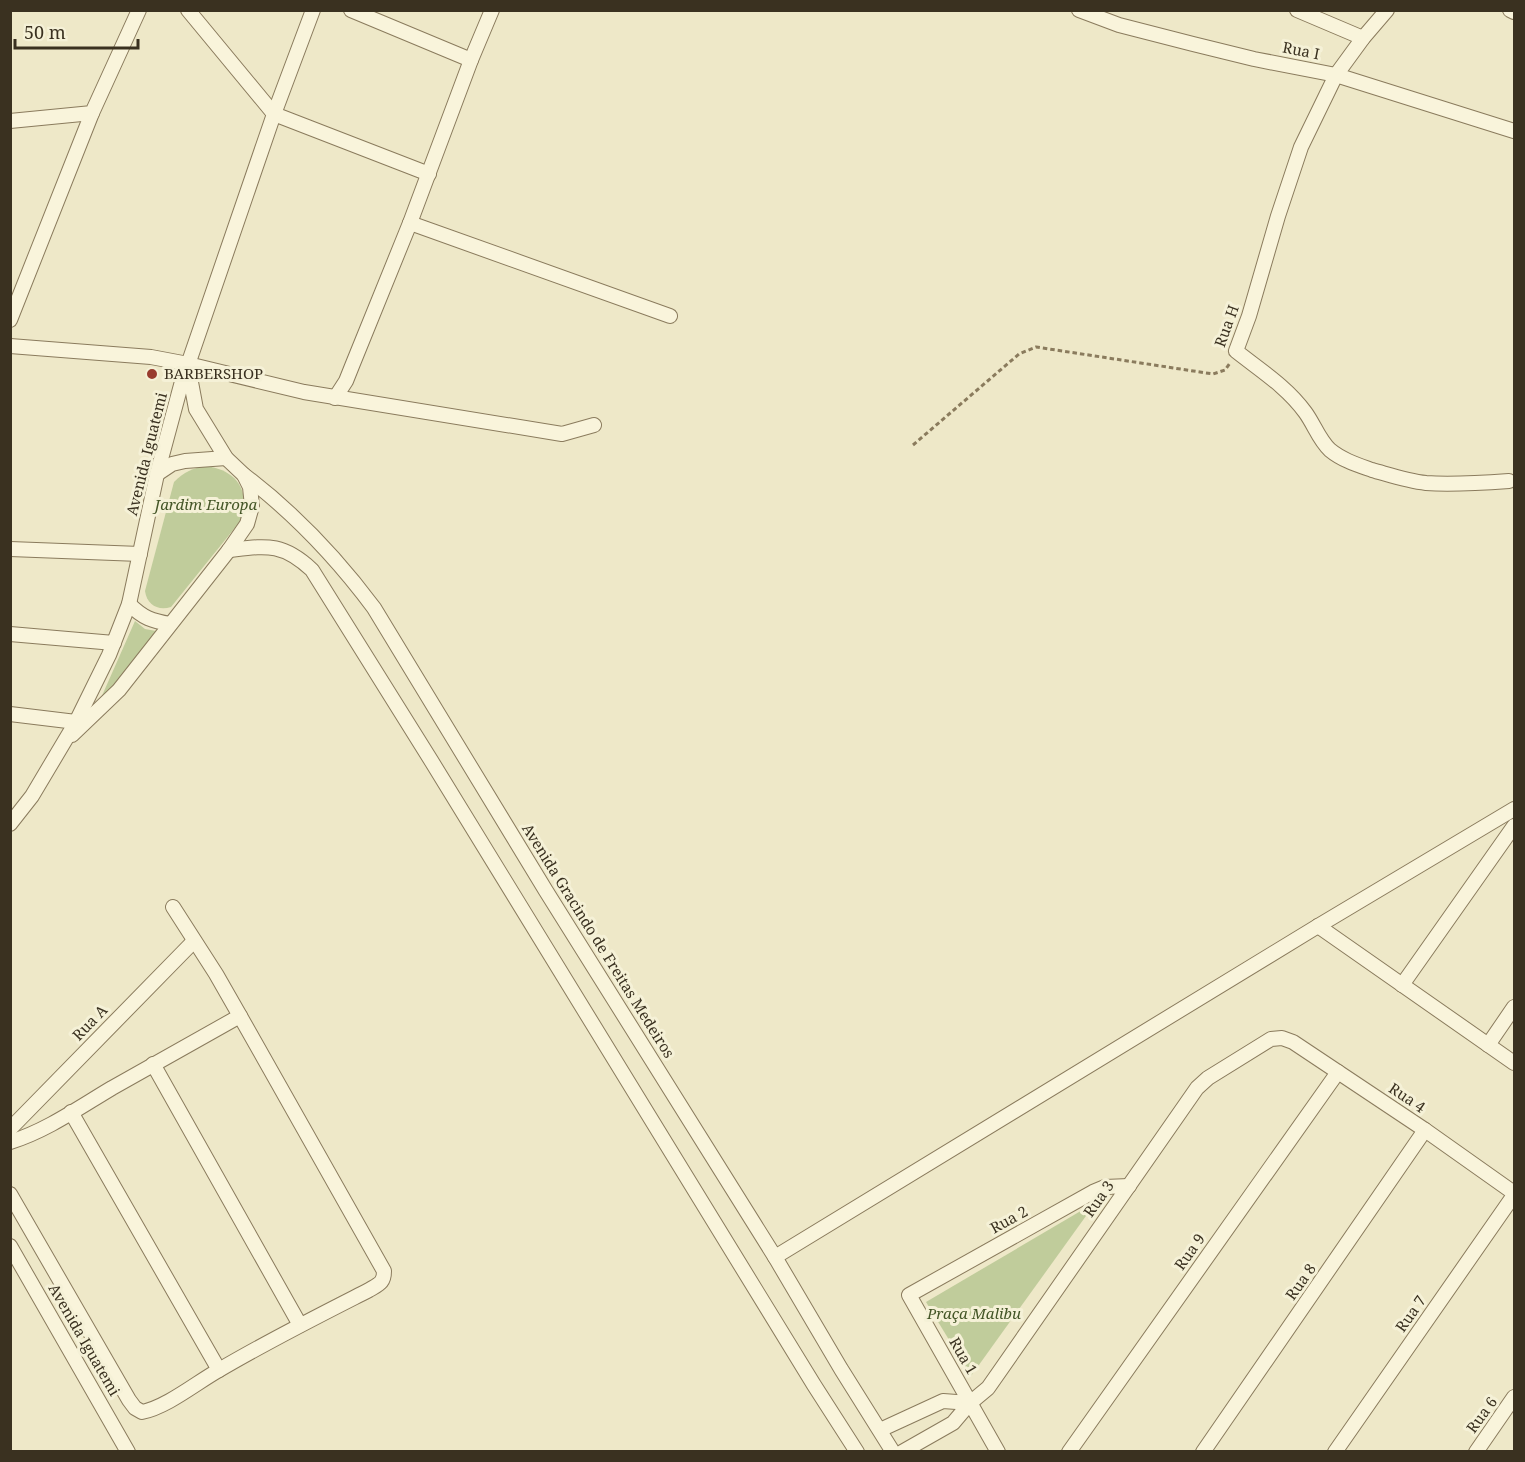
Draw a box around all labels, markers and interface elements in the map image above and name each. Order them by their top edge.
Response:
scale bar [15,12,138,50]
text: 50 m [24,20,66,44]
street label: Rua I [1281,37,1321,63]
street label: Rua H [1209,302,1243,350]
place label: BARBERSHOP [164,363,263,383]
marker: BARBERSHOP [145,367,159,381]
street label: Avenida Iguatemi [121,390,171,517]
park label: Jardim Europa [152,494,257,514]
street label: Avenida Gracindo de Freitas Medeiros [518,819,680,1062]
street label: Rua A [67,1000,111,1044]
street label: Rua 4 [1385,1078,1430,1117]
street label: Rua 3 [1078,1176,1118,1221]
street label: Rua 2 [986,1201,1031,1238]
street label: Rua 9 [1169,1229,1209,1274]
street label: Rua 8 [1280,1259,1320,1304]
street label: Avenida Iguatemi [45,1280,125,1399]
street label: Rua 7 [1390,1291,1430,1336]
park label: Praça Malibu [926,1303,1021,1323]
street label: Rua 1 [945,1333,983,1378]
street label: Rua 6 [1461,1392,1501,1437]

